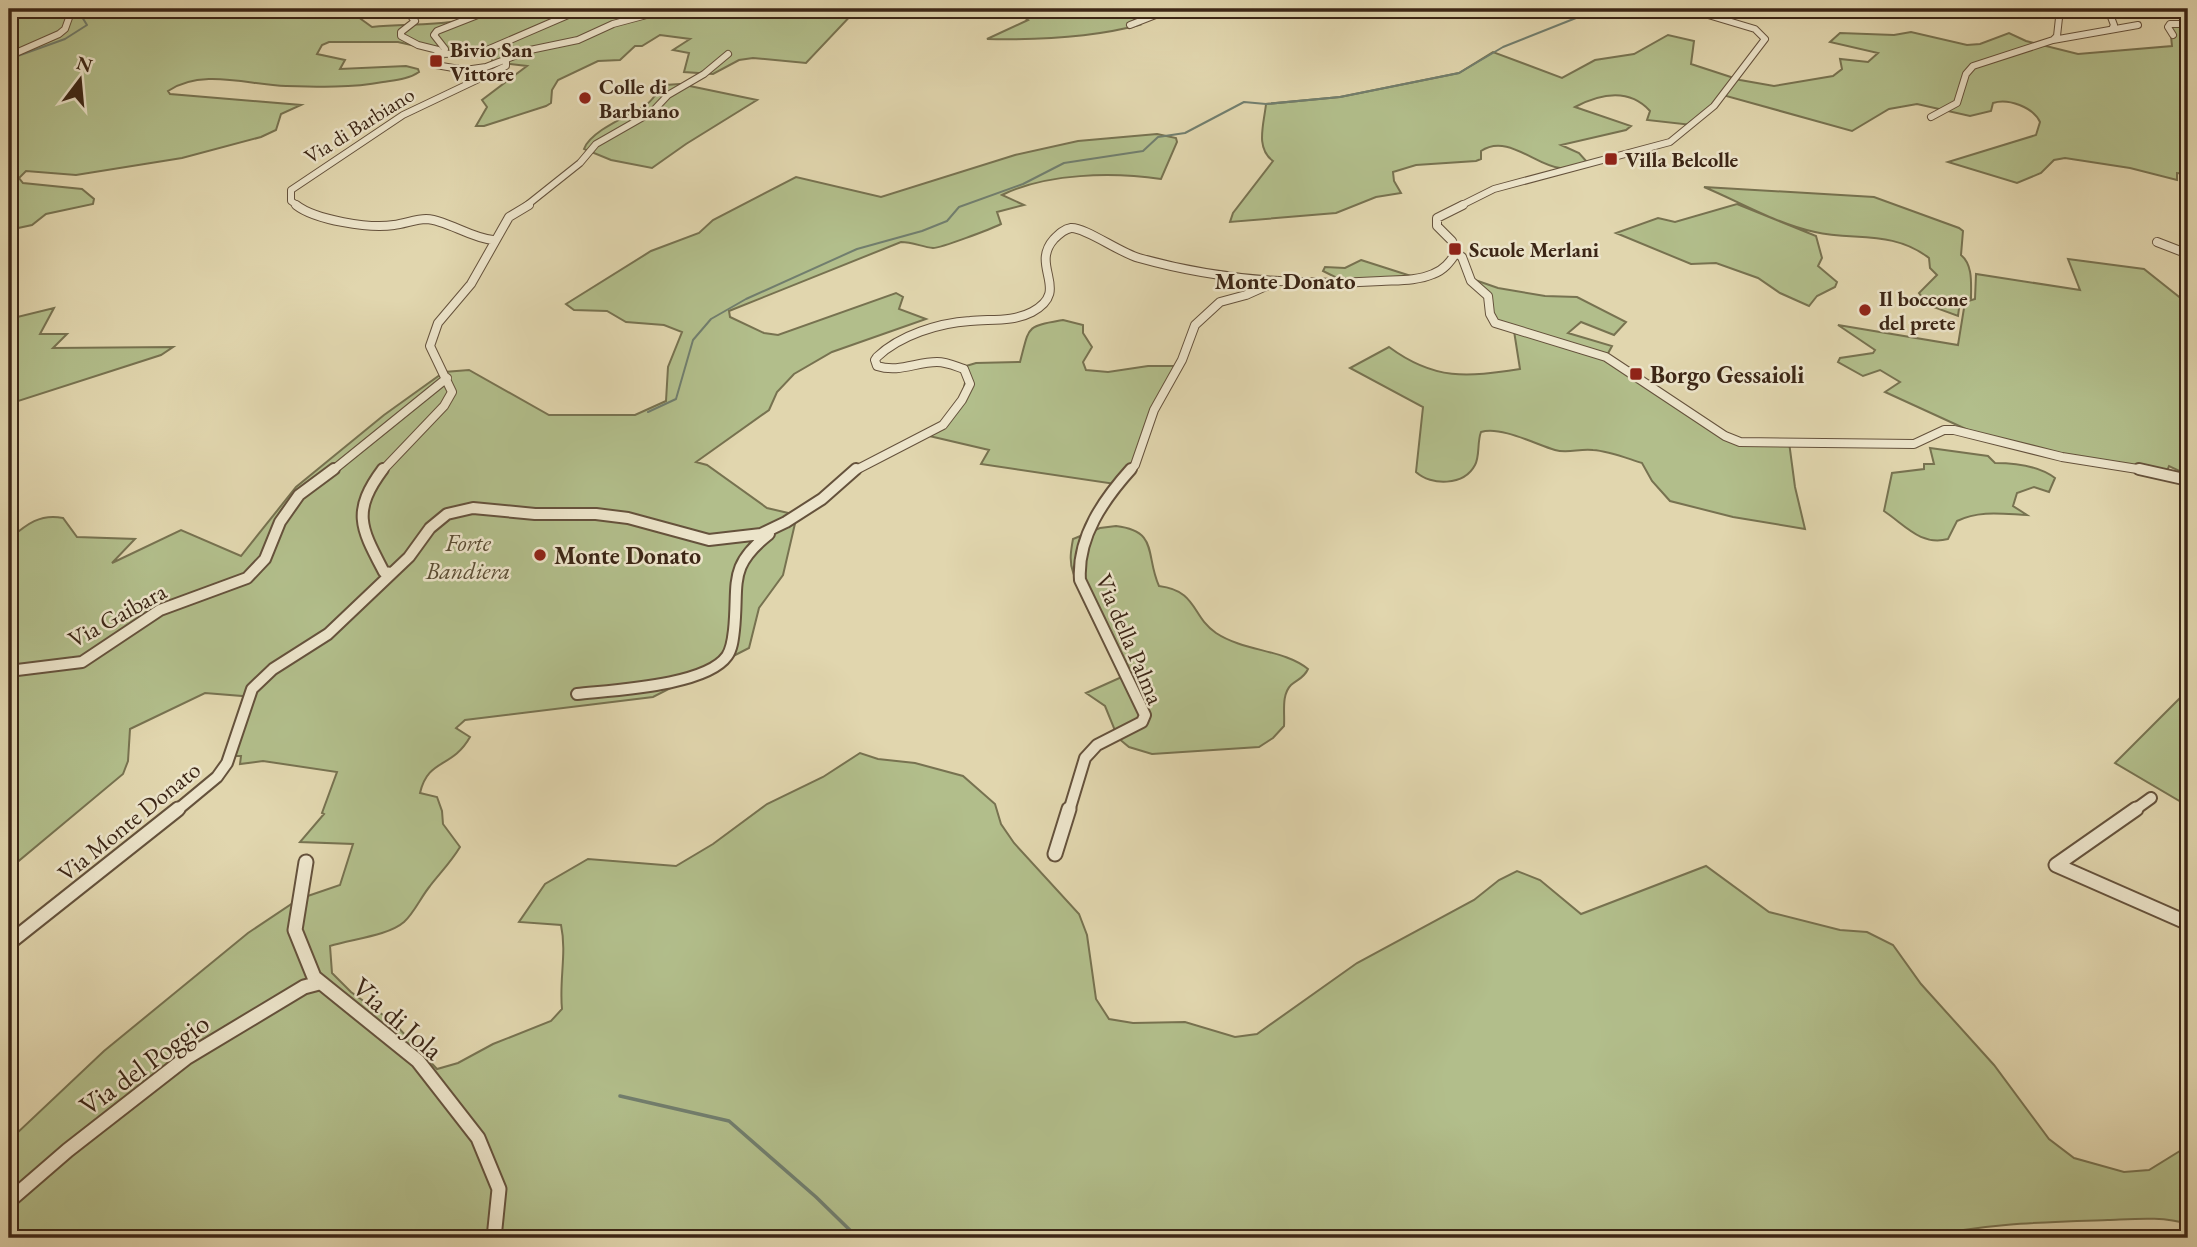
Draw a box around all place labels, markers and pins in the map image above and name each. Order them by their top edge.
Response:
place label: Bivio San Vittore [450,36,533,87]
marker: Bivio San Vittore [428,53,444,69]
place label: Colle di Barbiano [599,73,680,124]
marker: Colle di Barbiano [577,90,593,106]
place label: Villa Belcolle [1625,146,1739,173]
marker: Villa Belcolle [1603,151,1619,167]
place label: Scuole Merlani [1469,236,1599,263]
marker: Scuole Merlani [1447,241,1463,257]
place label: Il boccone del prete [1879,285,1968,336]
marker: Il boccone del prete [1857,302,1873,318]
place label: Borgo Gessaioli [1650,359,1804,391]
marker: Borgo Gessaioli [1628,366,1644,382]
place label: Monte Donato [554,540,701,571]
marker: Monte Donato [532,547,548,563]

